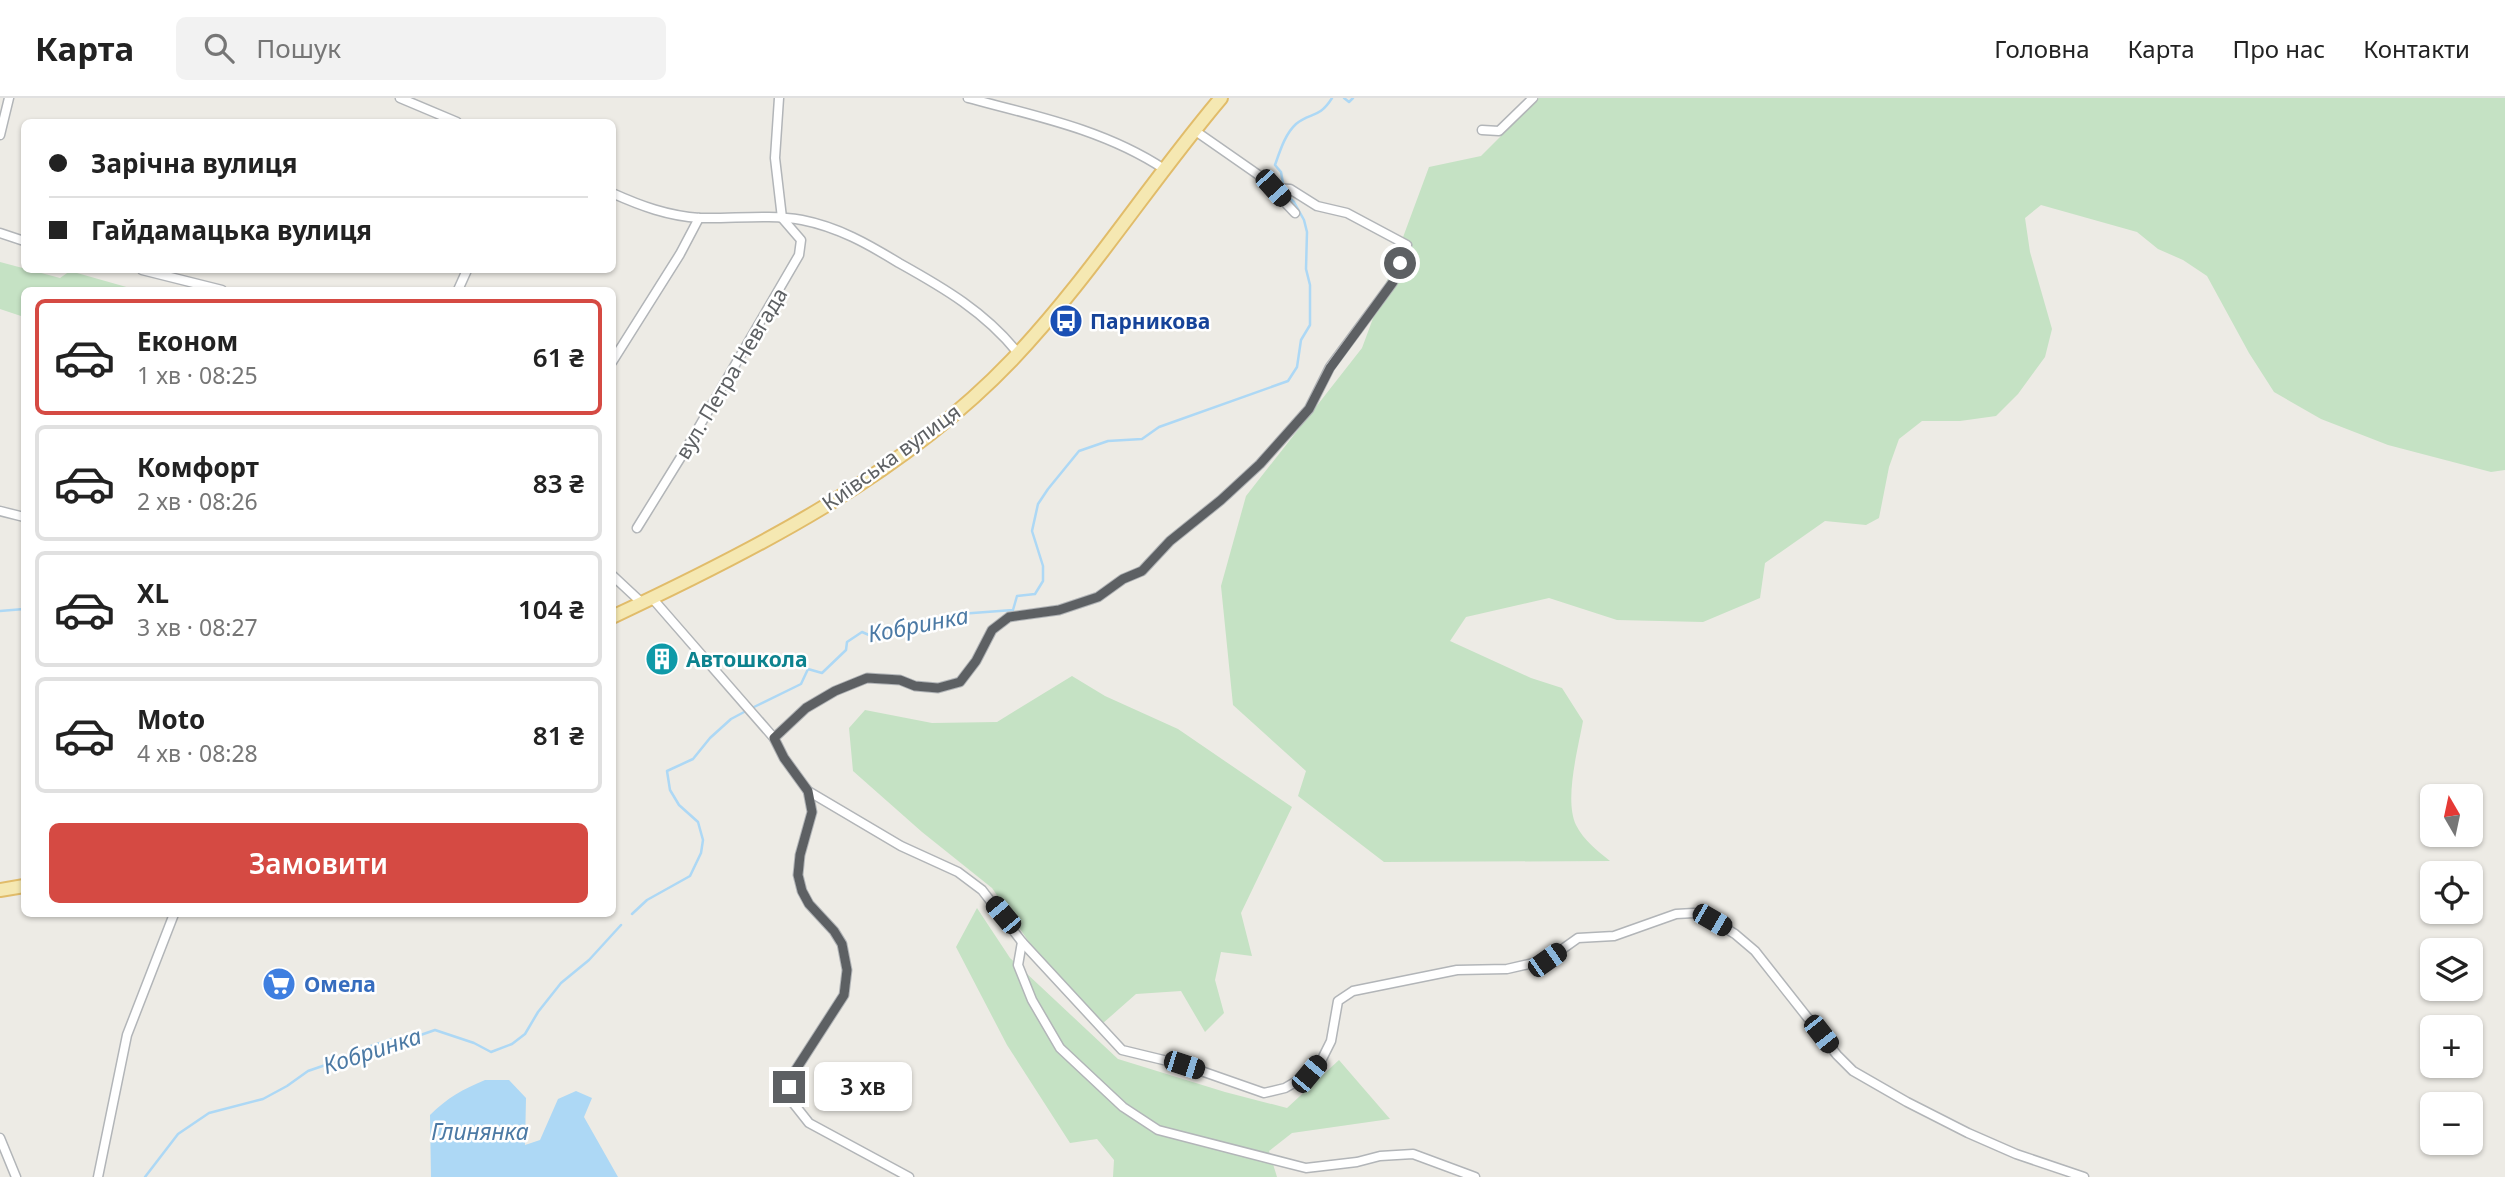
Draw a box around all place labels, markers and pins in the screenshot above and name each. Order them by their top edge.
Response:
bus stop icon: Парникова [1047,302,1085,340]
place label: Парникова [1090,307,1210,335]
building icon: Автошкола [643,640,681,678]
place label: Автошкола [686,645,807,673]
supermarket icon: Омела [260,965,298,1003]
place label: Омела [304,970,376,998]

